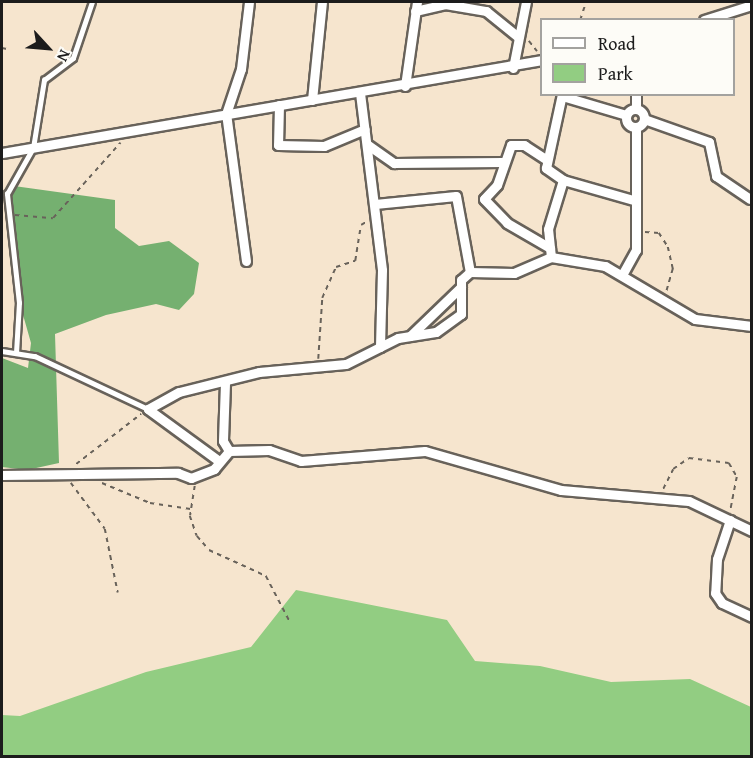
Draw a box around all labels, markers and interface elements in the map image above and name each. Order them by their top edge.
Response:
north arrow [18,18,78,78]
legend [540,18,735,96]
text: Road [598,30,636,57]
text: N [51,46,77,66]
text: Park [598,60,633,87]

